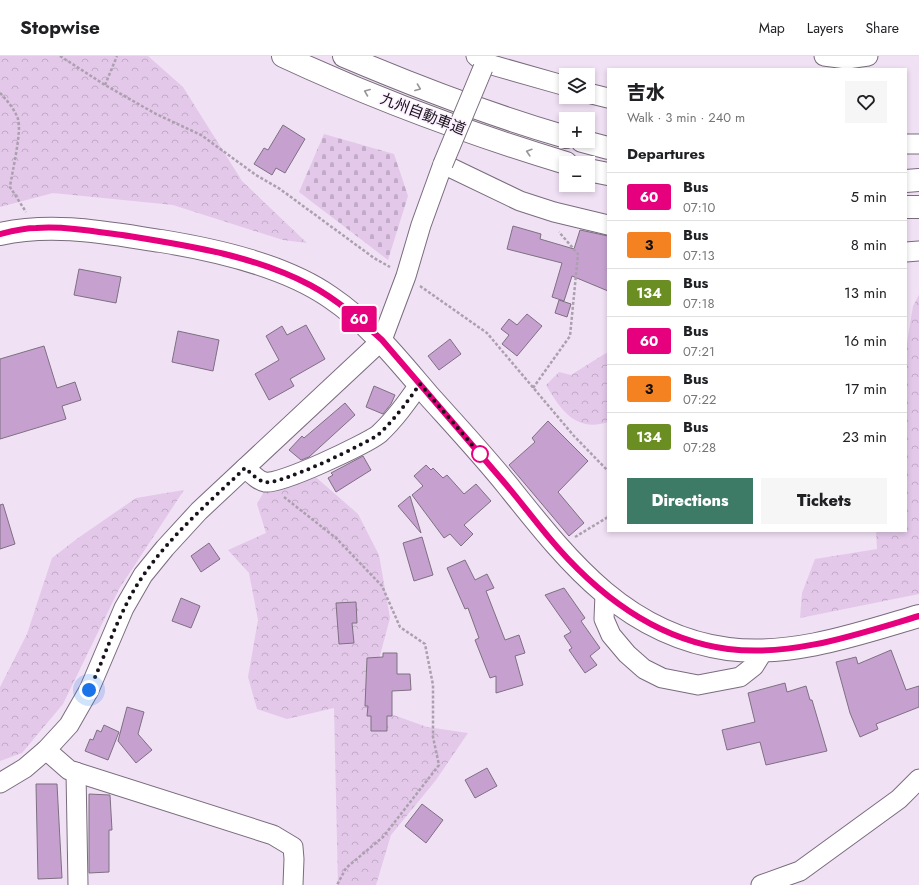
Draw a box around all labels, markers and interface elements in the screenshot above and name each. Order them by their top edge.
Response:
text: Stopwise [20,14,100,41]
text: Map [759,18,785,38]
text: Layers [807,18,843,38]
text: Share [865,18,899,38]
map controls [559,68,595,192]
button: layers [559,68,595,104]
text: 吉水 [627,79,665,106]
button: heart [845,81,887,123]
one-way arrow [415,83,422,91]
street label: 九州自動車道 [377,88,469,140]
one-way arrow [364,89,371,97]
text: Walk · 3 min · 240 m [627,108,745,127]
button: + [559,112,595,148]
text: Departures [627,143,705,165]
one-way arrow [525,148,532,157]
button: − [559,156,595,192]
text: Bus [683,176,708,198]
text: 5 min [851,186,887,208]
text: 60 [640,187,658,207]
text: 07:10 [683,198,715,217]
text: Bus [683,224,708,246]
text: 8 min [851,234,887,256]
text: 3 [645,235,653,255]
text: 07:13 [683,246,714,265]
text: Bus [683,272,708,294]
text: 13 min [844,282,887,304]
text: 134 [636,283,662,303]
text: 07:18 [683,294,714,313]
line badge: 60 [341,306,377,332]
text: 60 [350,309,368,329]
text: Bus [683,320,708,342]
text: 16 min [844,330,887,352]
text: 60 [640,331,658,351]
text: 07:21 [683,342,715,361]
text: Bus [683,368,708,390]
text: 17 min [844,378,887,400]
text: 3 [645,379,653,399]
text: 07:22 [683,390,716,409]
text: Bus [683,416,708,438]
text: 23 min [842,426,887,448]
text: 134 [636,427,662,447]
text: 07:28 [683,438,716,457]
unlabelled marker [471,445,489,463]
button: Directions [627,478,753,524]
button: Tickets [761,478,887,524]
your location [79,680,99,700]

